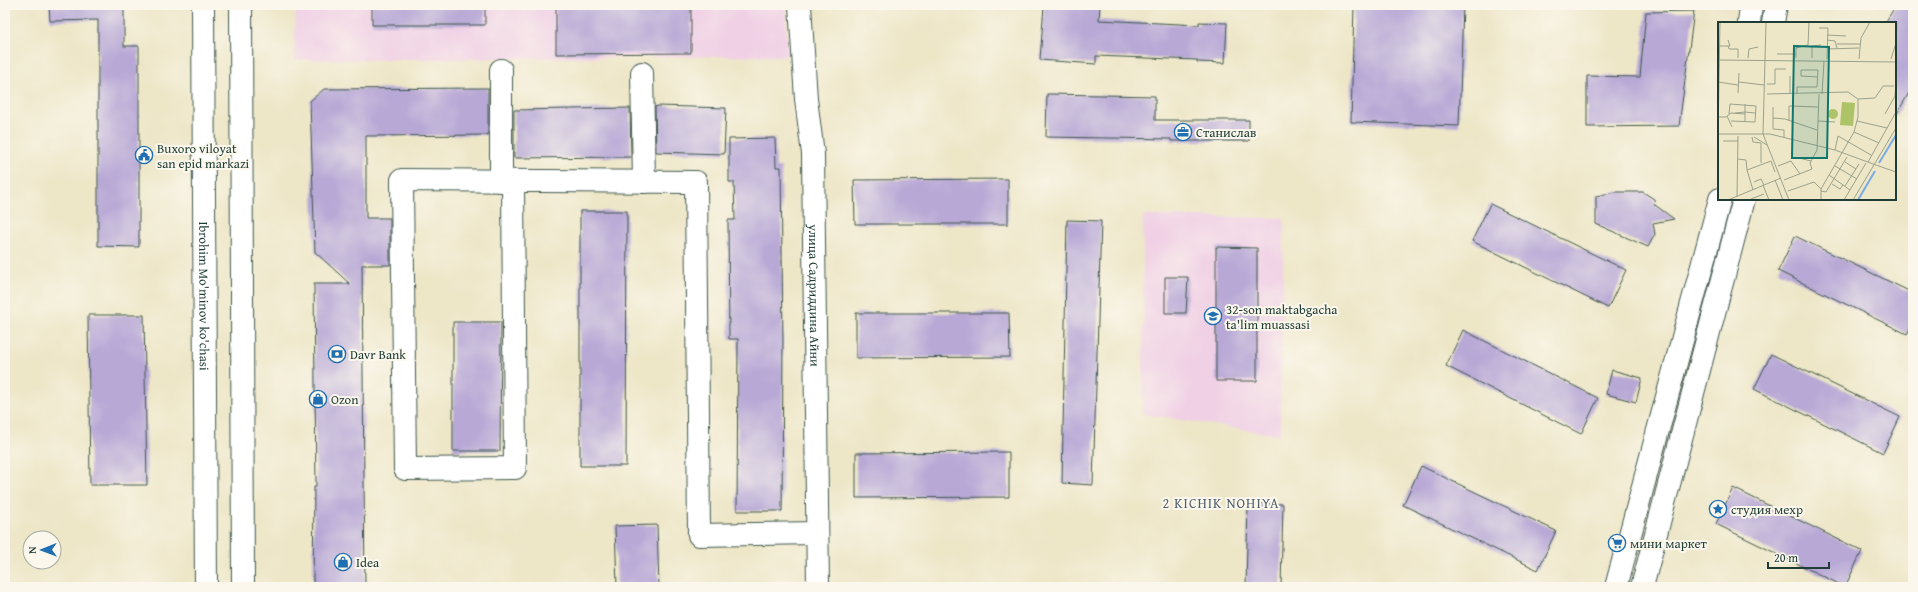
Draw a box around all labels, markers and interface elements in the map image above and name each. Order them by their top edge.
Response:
inset map [1718,22,1896,200]
office icon: Станислав [1173,122,1193,142]
place label: Станислав [1196,123,1256,142]
place label: Buxoro viloyat san epid markazi [157,139,250,173]
public building icon: Buxoro viloyat san epid markazi [134,145,154,165]
street label: Ibrohim Mo'minov ko'chasi [194,221,214,371]
street label: улица Садриддина Айни [804,223,824,367]
place label: 32-son maktabgacha ta'lim muassasi [1226,300,1338,334]
school or university icon: 32-son maktabgacha ta'lim muassasi [1203,306,1223,326]
bank icon: Davr Bank [327,344,347,364]
place label: Davr Bank [350,345,406,364]
shop icon: Ozon [308,389,328,409]
place label: Ozon [331,390,359,409]
district label: 2 KICHIK NOHIYA [1162,493,1280,513]
place icon: студия мехр [1708,499,1728,519]
place label: студия мехр [1731,500,1803,519]
north arrow [22,530,62,570]
supermarket icon: мини маркет [1607,533,1627,553]
place label: мини маркет [1630,534,1708,553]
scale bar [1768,544,1829,570]
text: N [24,546,40,554]
text: 20 m [1774,549,1798,566]
shop icon: Idea [333,552,353,572]
place label: Idea [356,553,380,572]

